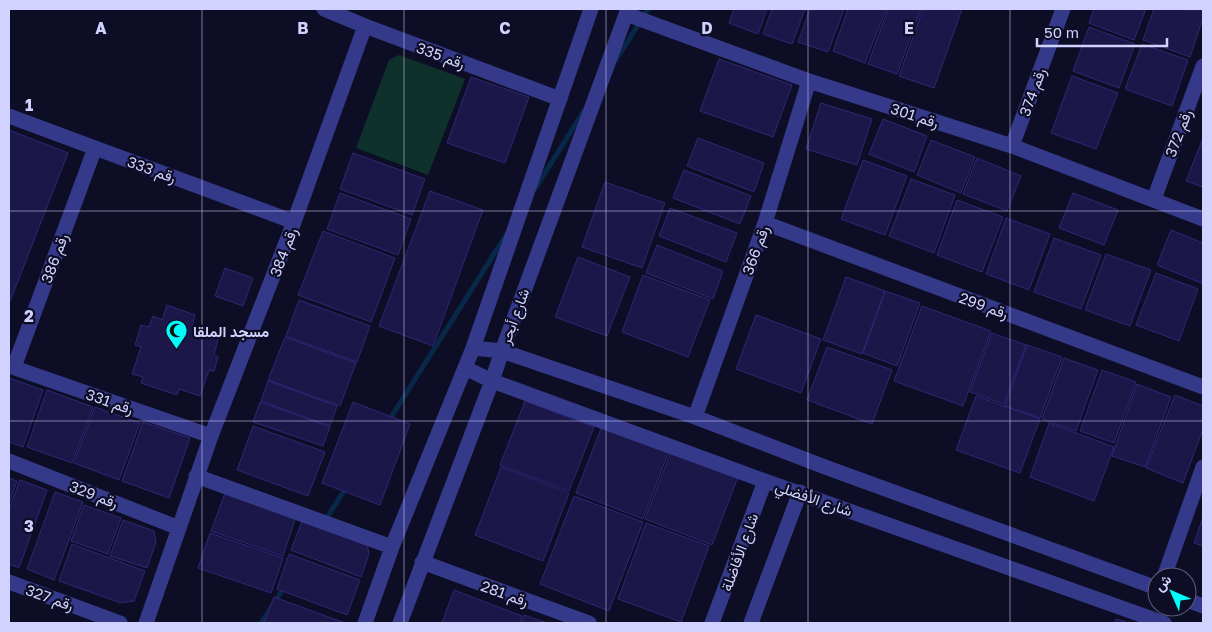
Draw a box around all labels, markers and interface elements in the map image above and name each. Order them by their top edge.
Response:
scale bar [1037,15,1167,47]
text: A [95,18,107,38]
text: B [297,18,309,38]
text: C [499,18,511,38]
text: D [701,18,713,38]
text: E [904,18,914,38]
text: 50 m [1044,23,1079,41]
street label: رقم 335 [414,38,468,74]
street label: رقم 374 [1015,65,1051,119]
text: 1 [25,95,33,115]
street label: رقم 301 [888,99,941,133]
street label: رقم 372 [1161,107,1197,160]
street label: رقم 333 [124,152,179,188]
street label: رقم 366 [738,223,774,278]
street label: رقم 384 [265,225,302,280]
street label: رقم 386 [37,231,73,286]
street label: شارع أبحر [495,286,535,348]
street label: رقم 299 [956,288,1011,324]
text: 2 [24,306,34,326]
mosque icon: مسجد الملقا [165,319,189,350]
place label: مسجد الملقا [193,322,269,341]
street label: رقم 331 [83,385,136,419]
street label: رقم 329 [66,476,121,513]
street label: شارع الأفضلي [772,476,855,524]
street label: شارع الأفاضلة [717,510,764,595]
text: 3 [24,516,34,536]
north arrow [1147,567,1197,617]
text: ش [1150,570,1175,595]
street label: رقم 281 [478,576,531,612]
street label: رقم 327 [23,580,76,616]

